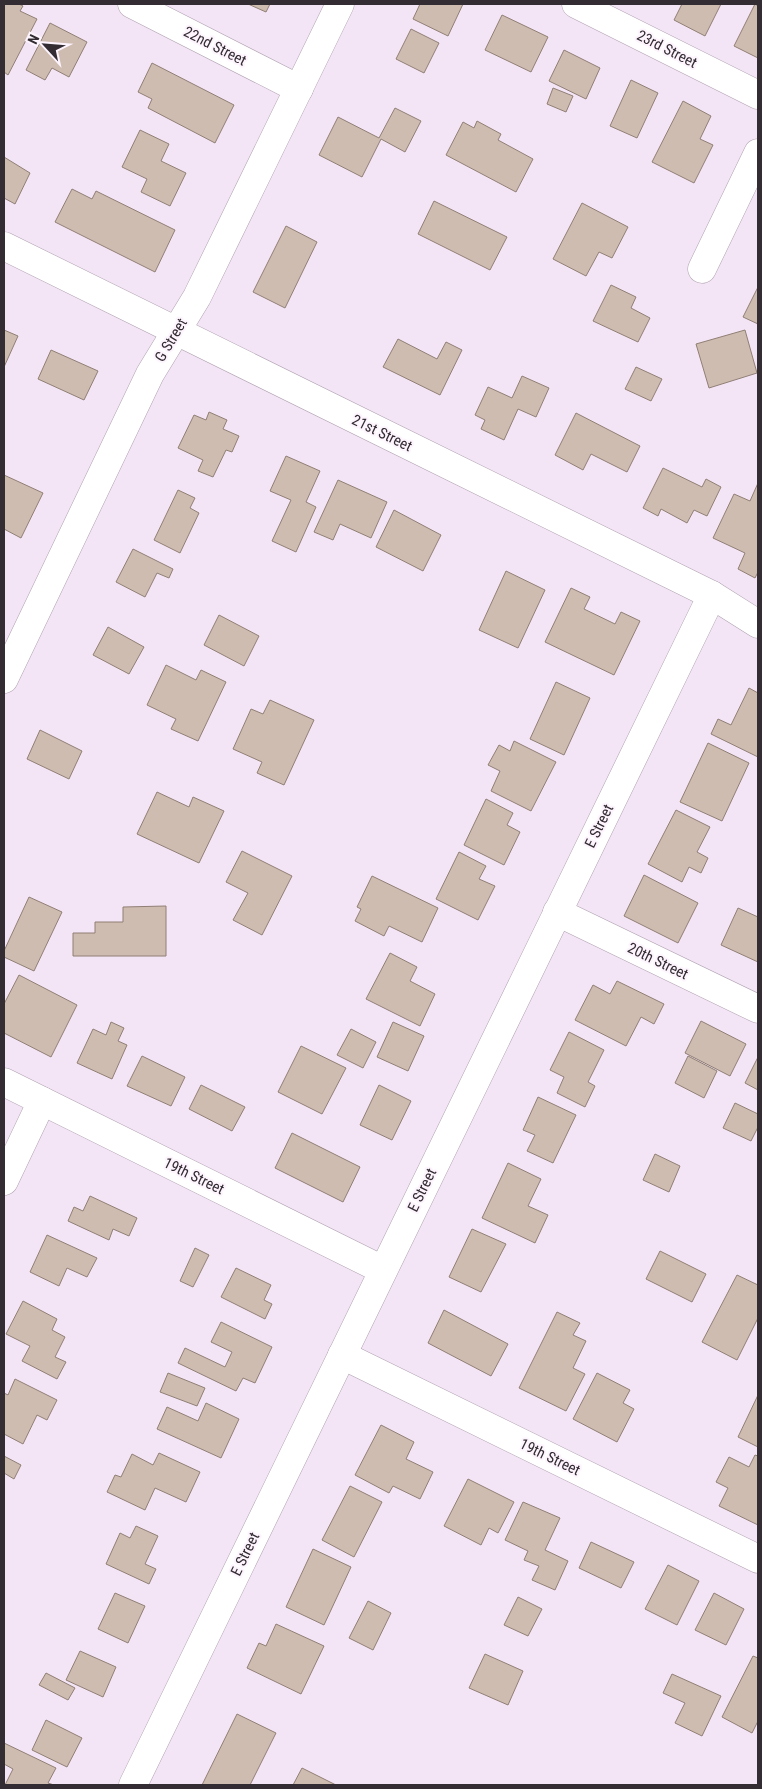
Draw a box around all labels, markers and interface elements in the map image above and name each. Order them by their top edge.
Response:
north arrow [20,20,70,70]
street label: 22nd Street [181,23,249,69]
street label: 23rd Street [634,26,700,72]
text: N [24,32,42,47]
street label: G Street [151,315,191,365]
street label: 21st Street [349,411,415,455]
street label: E Street [581,801,617,851]
street label: 20th Street [625,939,691,983]
street label: 19th Street [161,1154,227,1198]
street label: E Street [404,1165,440,1215]
street label: 19th Street [517,1435,583,1479]
street label: E Street [227,1529,263,1579]

